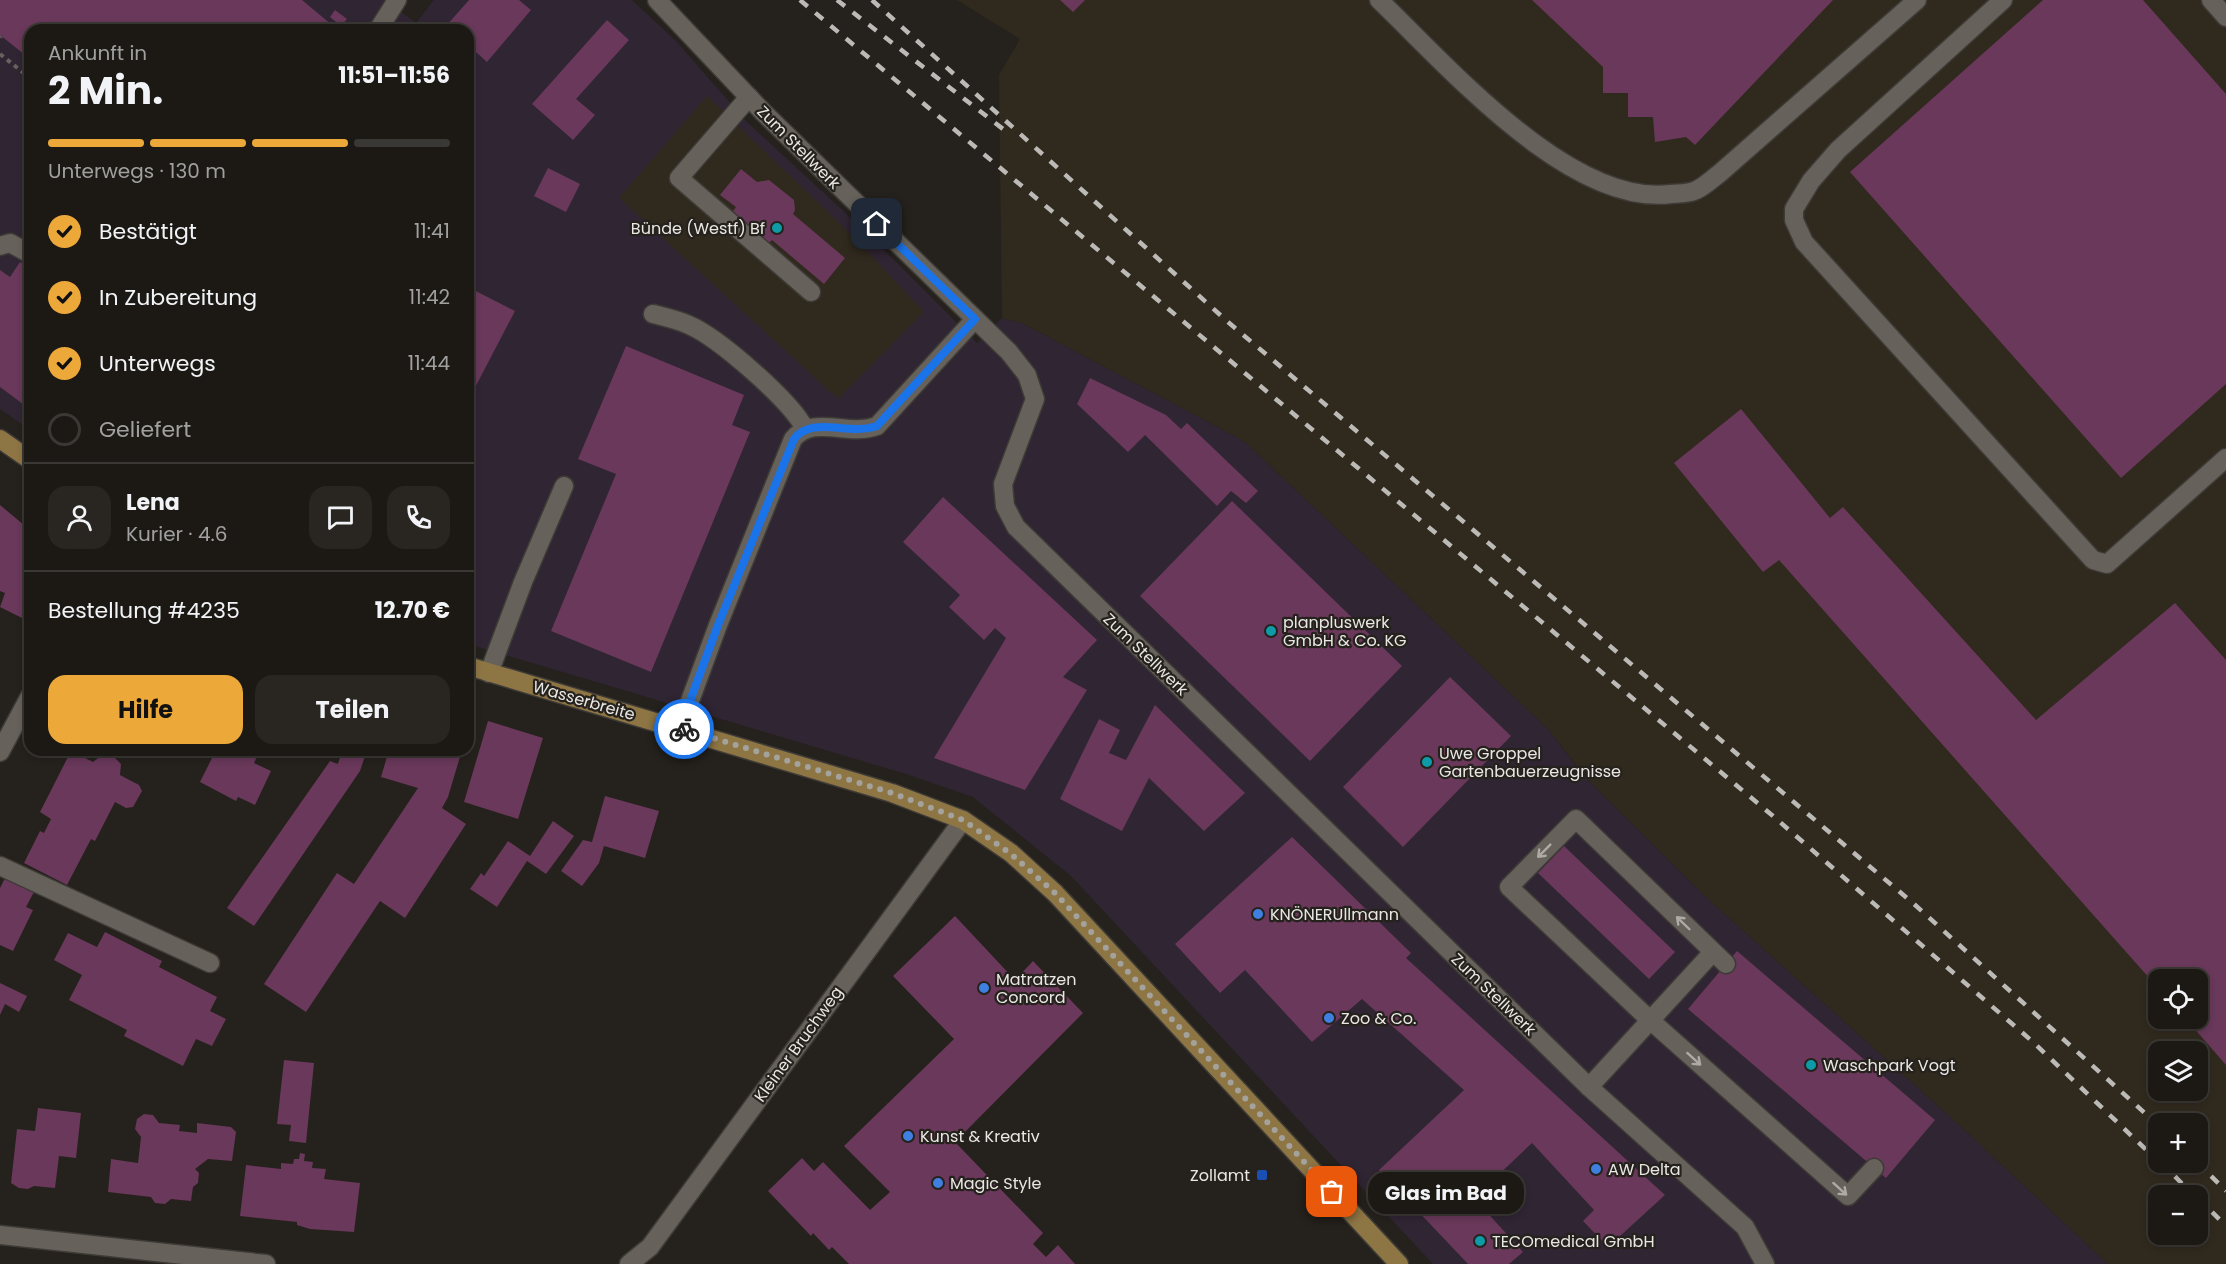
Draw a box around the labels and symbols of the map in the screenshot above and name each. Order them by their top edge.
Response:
street label: Zum Stellwerk [752,100,846,195]
pin [851,198,902,249]
place label: Bünde (Westf) Bf [631,217,765,240]
marker: Bünde (Westf) Bf [770,221,784,235]
street label: Zum Stellwerk [1098,608,1194,701]
place label: planpluswerk GmbH & Co. KG [1283,611,1406,652]
marker: planpluswerk GmbH & Co. KG [1264,624,1278,638]
street label: Wasserbreite [530,675,638,726]
courier [654,699,714,759]
place label: Uwe Groppel Gartenbauerzeugnisse [1439,742,1621,783]
marker: Uwe Groppel Gartenbauerzeugnisse [1420,755,1434,769]
one-way arrow [1537,844,1551,859]
place label: KNÖNERUllmann [1270,903,1399,926]
marker: KNÖNERUllmann [1251,907,1265,921]
one-way arrow [1676,916,1691,931]
street label: Zum Stellwerk [1446,948,1542,1041]
place label: Matratzen Concord [996,968,1076,1009]
marker: Matratzen Concord [977,981,991,995]
street label: Kleiner Bruchweg [749,982,848,1107]
place label: Zoo & Co. [1341,1007,1416,1030]
marker: Zoo & Co. [1322,1011,1336,1025]
one-way arrow [1686,1052,1701,1066]
place label: Waschpark Vogt [1823,1054,1956,1077]
marker: Waschpark Vogt [1804,1058,1818,1072]
place label: Kunst & Kreativ [920,1125,1040,1148]
marker: Kunst & Kreativ [901,1129,915,1143]
place label: AW Delta [1608,1158,1680,1181]
marker: AW Delta [1589,1162,1603,1176]
place label: Zollamt [1190,1164,1250,1187]
pin [1306,1166,1357,1217]
marker: Zollamt [1255,1168,1269,1182]
callout: Glas im Bad [1368,1171,1524,1213]
place label: Magic Style [950,1172,1041,1195]
marker: Magic Style [931,1176,945,1190]
one-way arrow [1832,1182,1847,1196]
place label: TECOmedical GmbH [1492,1230,1655,1253]
marker: TECOmedical GmbH [1473,1234,1487,1248]

